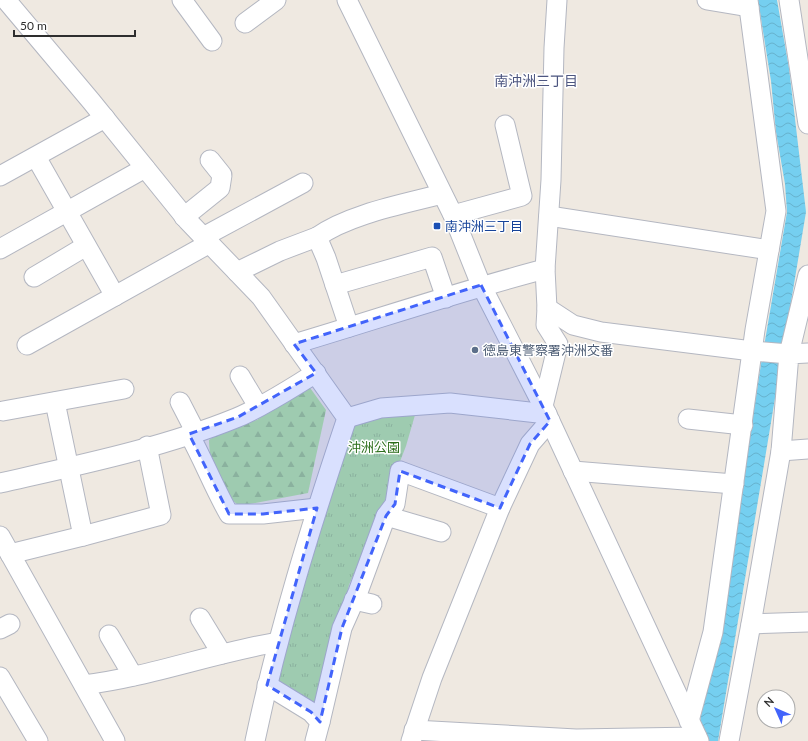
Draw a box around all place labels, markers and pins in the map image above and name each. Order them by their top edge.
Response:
place label: 南沖洲三丁目 [445,218,523,234]
marker: 南沖洲三丁目 [432,221,442,231]
place label: 徳島東警察署沖洲交番 [483,342,613,358]
marker: 徳島東警察署沖洲交番 [470,345,480,355]

